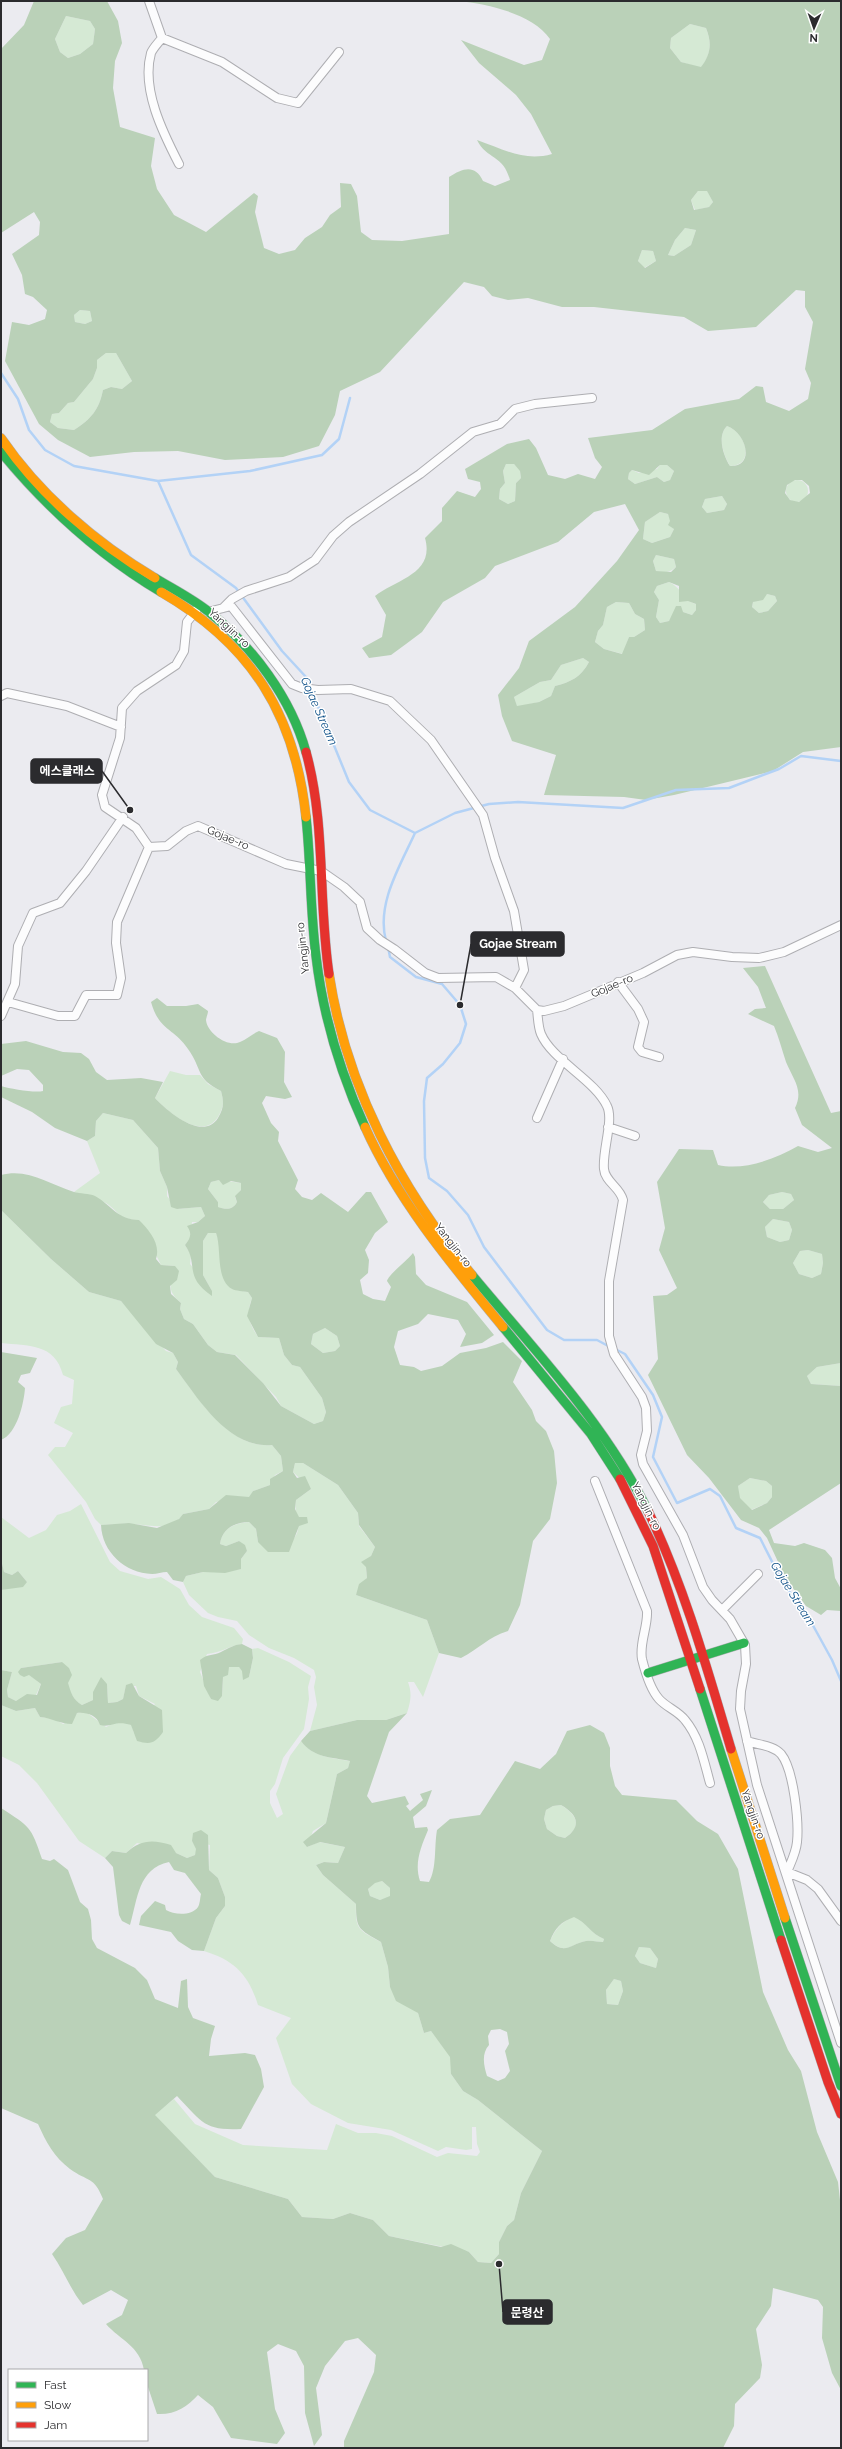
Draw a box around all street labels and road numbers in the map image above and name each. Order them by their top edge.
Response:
street label: Yangjin-ro [206,606,253,651]
street label: Gojae-ro [205,823,251,853]
street label: Yangjin-ro [294,921,312,974]
street label: Gojae-ro [589,971,635,1001]
street label: Yangjin-ro [432,1221,474,1270]
street label: Yangjin-ro [628,1480,664,1532]
street label: Yangjin-ro [738,1787,768,1841]

